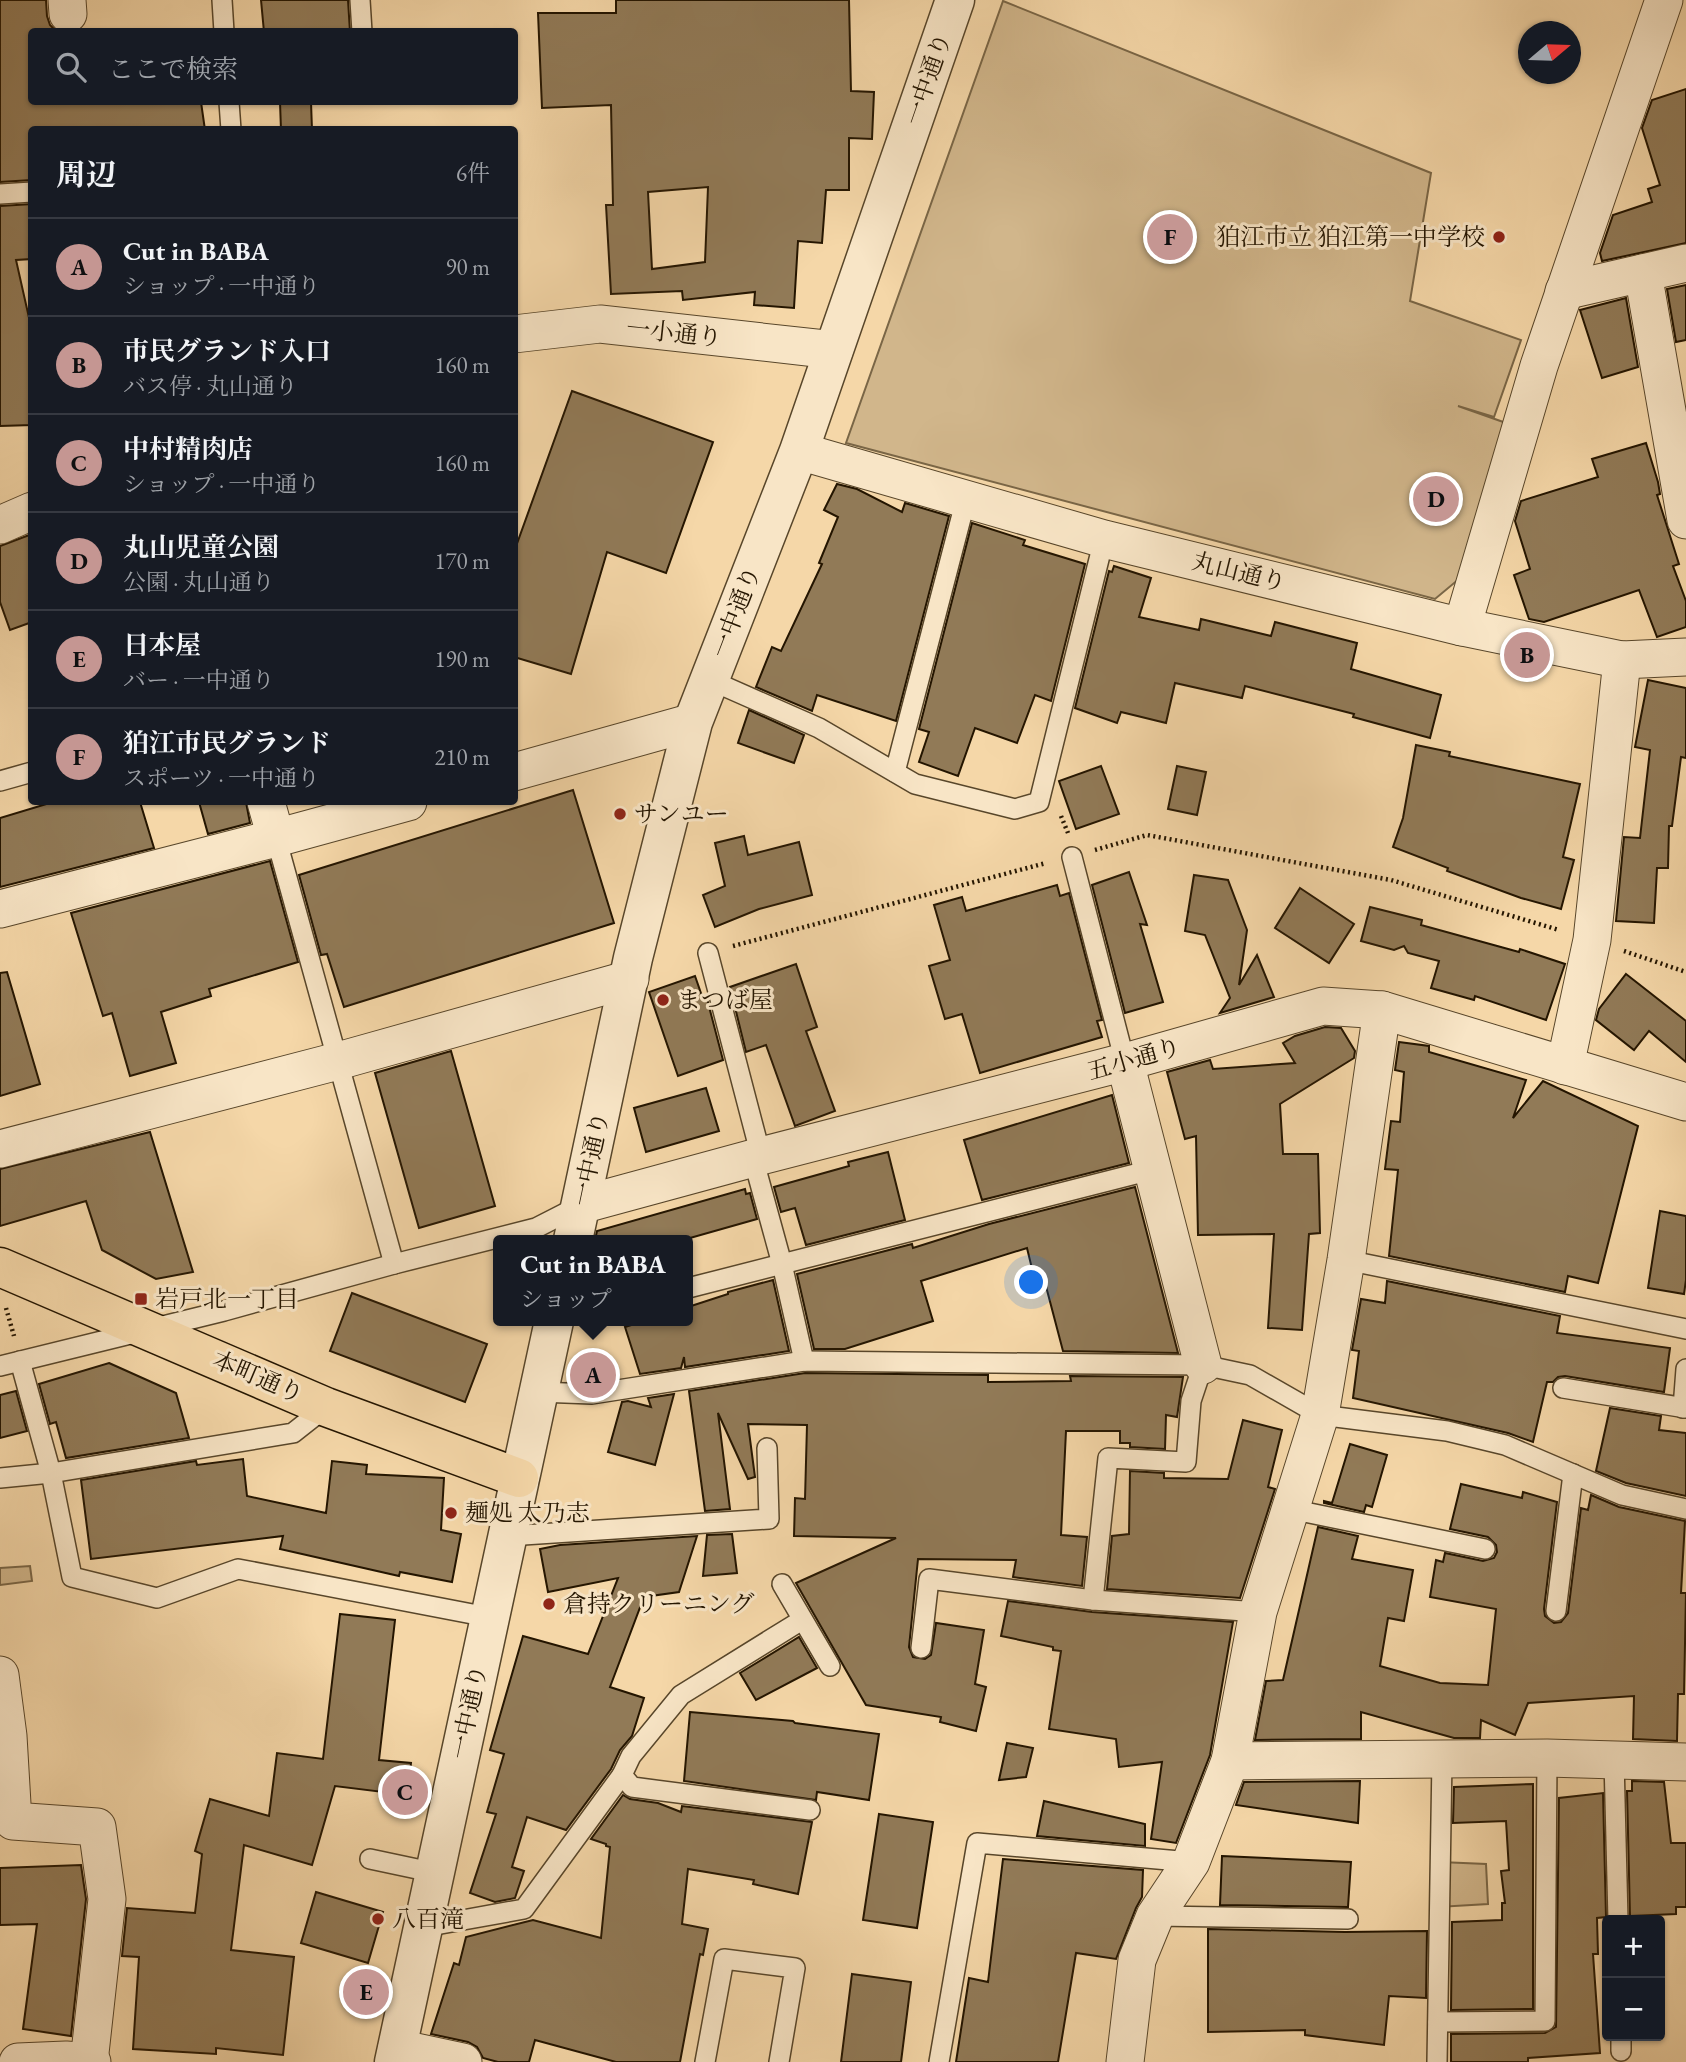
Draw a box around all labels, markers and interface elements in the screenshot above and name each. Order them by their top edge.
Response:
north arrow [1518,21,1581,84]
search box [28,28,518,105]
street label: 一中通り [897,28,958,129]
icon: search [52,48,90,86]
text: ここで検索 [108,52,238,86]
text: 周辺 [56,155,116,194]
text: 6件 [456,158,490,188]
pin: F [1147,211,1193,263]
place label: 狛江市立 狛江第一中学校 [1216,221,1485,252]
marker: 狛江市立 狛江第一中学校 [1491,229,1507,245]
text: Cut in BABA [123,234,269,268]
text: A [71,252,87,282]
text: 90 m [445,252,490,282]
text: ショップ · 一中通り [123,271,320,301]
street label: 一小通り [625,312,723,353]
text: 市民グランド入口 [123,334,331,368]
text: B [72,350,86,380]
text: 160 m [434,350,490,380]
text: バス停 · 丸山通り [123,371,298,401]
text: 中村精肉店 [123,432,253,466]
text: C [71,448,87,478]
text: 160 m [434,448,490,478]
text: ショップ · 一中通り [123,469,320,499]
pin: D [1413,473,1459,525]
text: 丸山児童公園 [123,530,279,564]
street label: 丸山通り [1189,545,1289,598]
text: D [70,546,88,576]
text: 170 m [434,546,490,576]
street label: 一中通り [704,561,767,662]
text: 公園 · 丸山通り [123,567,275,597]
text: 日本屋 [123,628,201,662]
pin: B [1504,629,1550,681]
text: E [72,644,86,674]
text: 190 m [434,644,490,674]
text: バー · 一中通り [123,665,275,695]
text: 狛江市民グランド [123,726,331,760]
text: F [73,742,85,772]
text: 210 m [434,742,490,772]
text: スポーツ · 一中通り [123,763,320,793]
place label: サンユー [634,798,729,829]
marker: サンユー [612,806,628,822]
place label: まつば屋 [677,984,773,1015]
marker: まつば屋 [655,992,671,1008]
street label: 五小通り [1083,1030,1184,1087]
street label: 一中通り [565,1109,616,1209]
popup [493,1235,693,1326]
text: Cut in BABA [520,1247,666,1281]
your location [1014,1265,1048,1299]
place label: 岩戸北一丁目 [155,1283,299,1314]
text: ショップ [520,1284,612,1314]
marker: 岩戸北一丁目 [133,1291,149,1307]
street label: 本町通り [208,1344,308,1410]
pin: A [570,1349,616,1401]
place label: 麺処 太乃志 [465,1497,590,1528]
marker: 麺処 太乃志 [443,1505,459,1521]
place label: 倉持クリーニング [563,1588,755,1619]
marker: 倉持クリーニング [541,1596,557,1612]
street label: 一中通り [443,1662,494,1762]
pin: C [382,1766,428,1818]
place label: 八百滝 [392,1903,464,1934]
marker: 八百滝 [370,1911,386,1927]
map controls [1602,1915,1665,2041]
button: + [1602,1915,1665,1978]
pin: E [343,1966,389,2018]
button: − [1602,1978,1665,2041]

